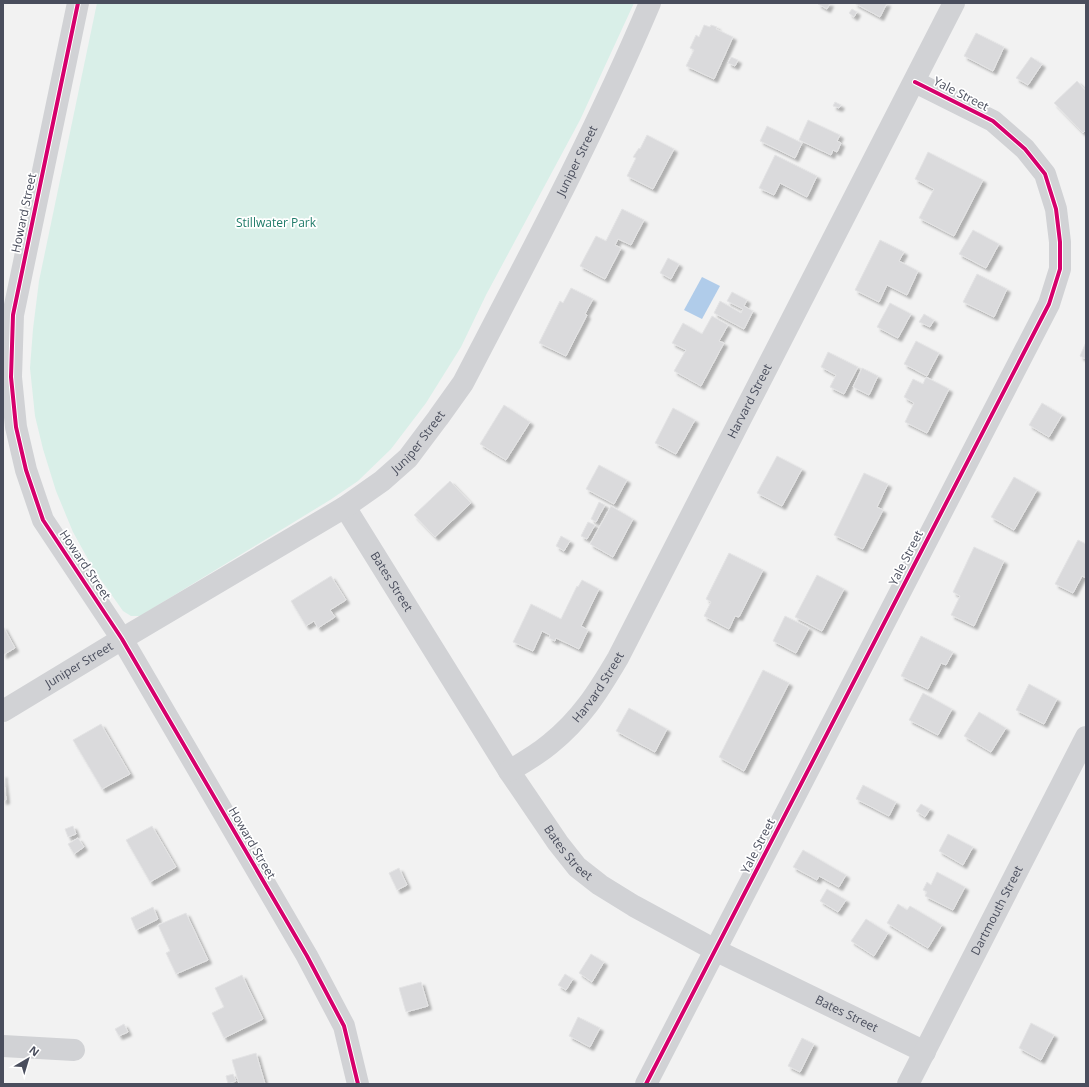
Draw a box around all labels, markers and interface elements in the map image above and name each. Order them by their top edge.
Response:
street label: Yale Street [931,72,992,115]
street label: Juniper Street [552,122,601,200]
street label: Howard Street [7,172,40,254]
park label: Stillwater Park [236,214,317,231]
street label: Harvard Street [723,361,776,441]
street label: Juniper Street [387,407,449,478]
street label: Howard Street [56,526,115,603]
street label: Yale Street [884,527,927,588]
street label: Bates Street [367,548,417,615]
street label: Juniper Street [41,637,116,692]
street label: Harvard Street [568,649,628,726]
street label: Howard Street [225,803,280,882]
street label: Yale Street [736,815,779,876]
street label: Bates Street [540,822,596,884]
street label: Dartmouth Street [966,863,1027,958]
street label: Bates Street [812,991,881,1036]
north arrow [8,1039,48,1079]
text: N [26,1042,43,1059]

